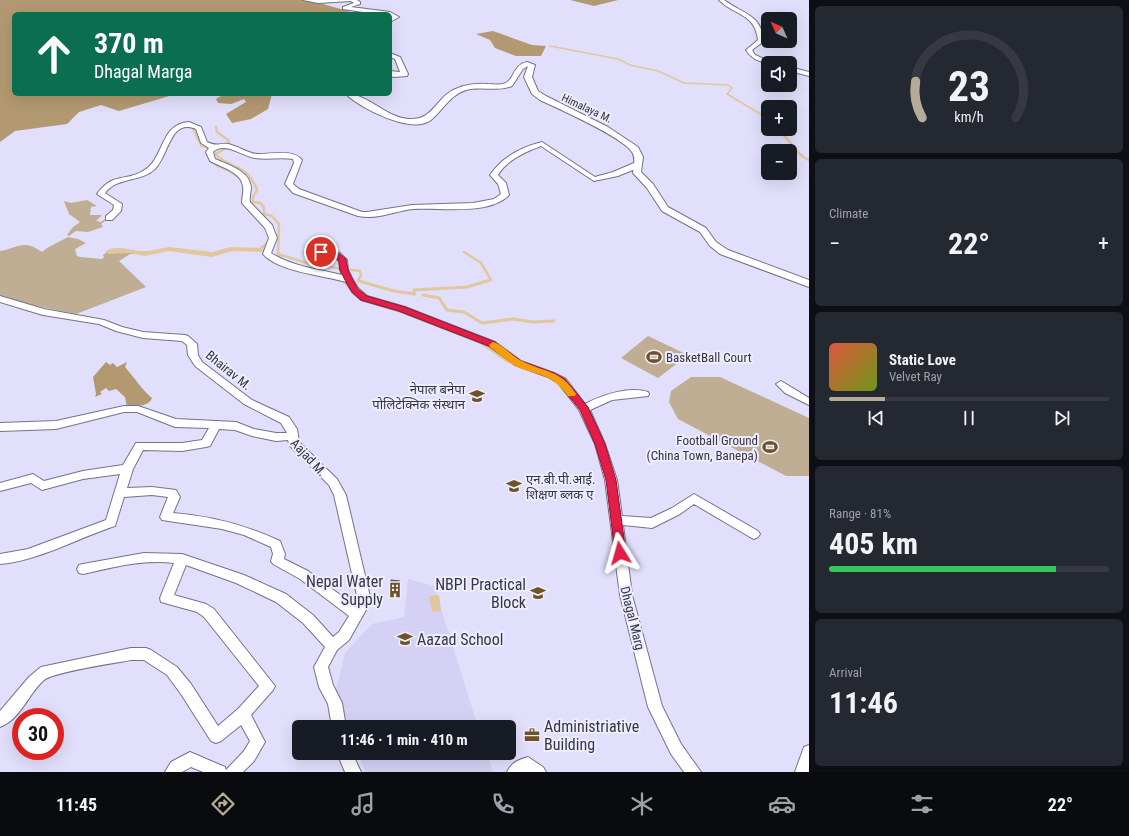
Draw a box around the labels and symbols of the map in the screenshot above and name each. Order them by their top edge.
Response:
north arrow [761,12,797,48]
street label: Himalaya M. [560,91,614,126]
pin [304,235,338,269]
street label: Bhairav M. [203,347,254,393]
sports icon: BasketBall Court [645,348,663,366]
place label: BasketBall Court [666,350,752,365]
place label: नेपाल बनेपा पोलिटेक्निक संस्थान [372,382,466,412]
school or university icon: नेपाल बनेपा पोलिटेक्निक संस्थान [468,387,486,405]
place label: Football Ground (China Town, Banepa) [647,433,758,463]
street label: Aajad M. [288,436,330,479]
sports icon: Football Ground (China Town, Banepa) [761,438,779,456]
place label: एन.बी.पी.आई. शिक्षण ब्लक ए [526,472,595,502]
school or university icon: एन.बी.पी.आई. शिक्षण ब्लक ए [505,477,523,495]
position arrow [599,532,641,574]
place label: Nepal Water Supply [306,572,383,609]
place label: NBPI Practical Block [435,575,527,612]
building icon: Nepal Water Supply [386,581,404,599]
school or university icon: NBPI Practical Block [529,584,547,602]
street label: Dhagal Marg [617,585,648,651]
school or university icon: Aazad School [396,630,414,648]
place label: Aazad School [417,630,503,649]
speed limit sign: 30 [12,708,64,760]
place label: Administriative Building [544,717,639,754]
office icon: Administriative Building [523,726,541,744]

